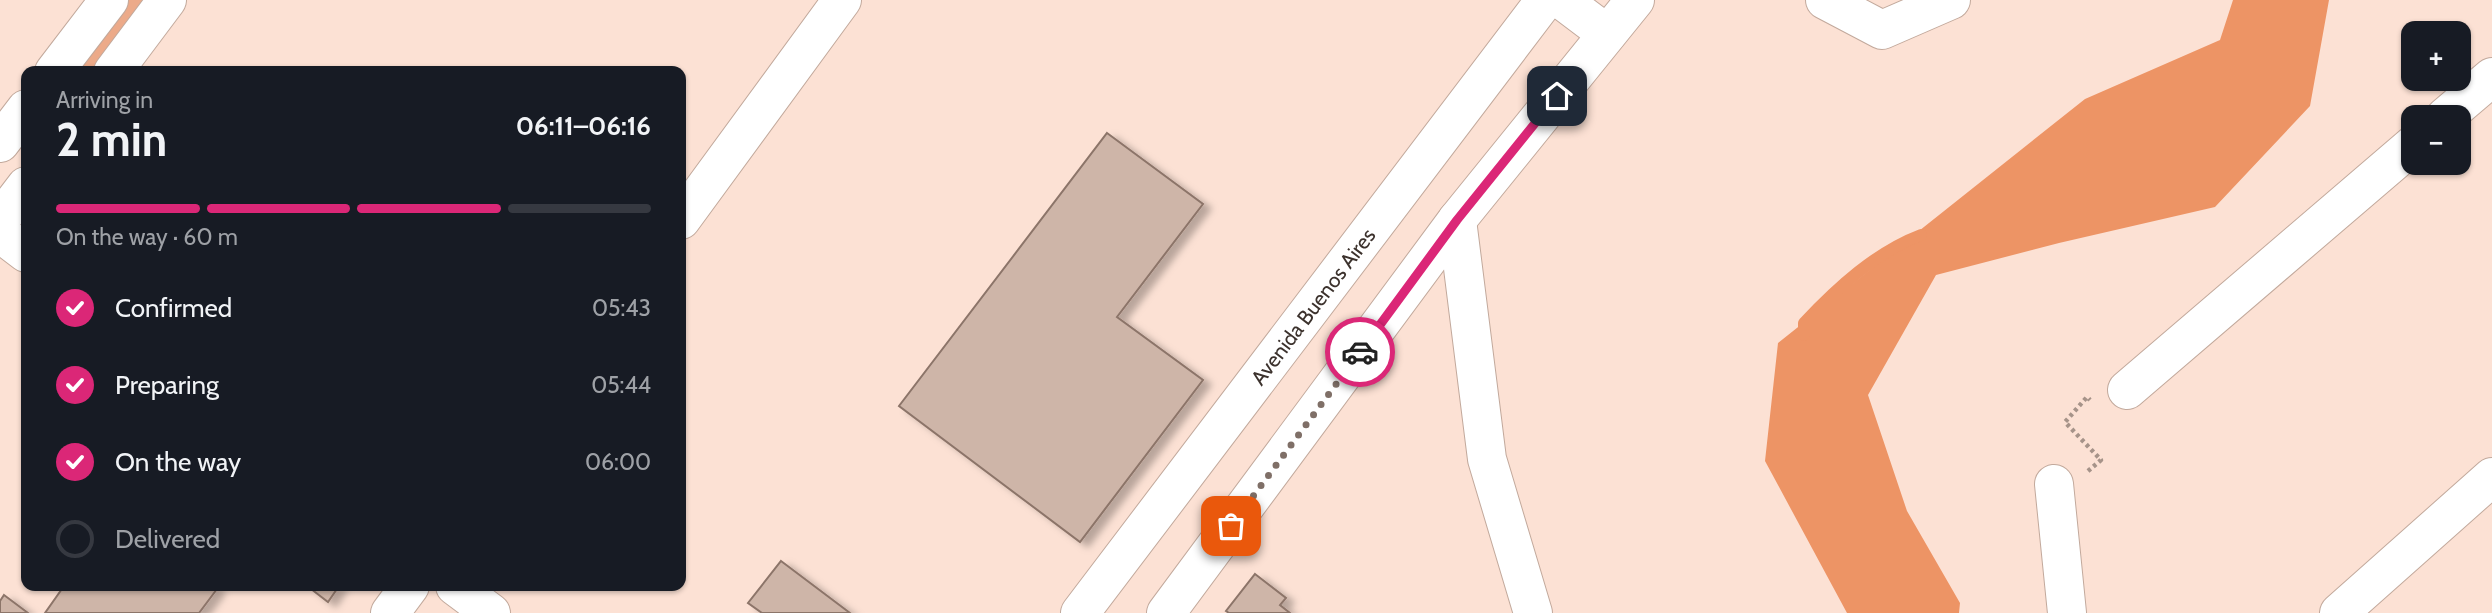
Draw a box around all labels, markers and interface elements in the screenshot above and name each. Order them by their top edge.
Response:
map controls [2401,21,2471,175]
button: + [2401,21,2471,91]
pin [1527,66,1587,126]
icon: home [1538,77,1576,115]
text: Arriving in [56,86,153,114]
button: − [2401,105,2471,175]
text: 06:11–06:16 [516,110,651,142]
text: 2 min [56,112,167,168]
text: On the way · 60 m [56,223,238,251]
street label: Avenida Buenos Aires [1245,223,1380,390]
icon: check [56,289,94,327]
text: Confirmed [115,292,232,324]
text: 05:43 [592,294,651,322]
courier [1325,317,1395,387]
icon: car [1341,333,1379,371]
icon: check [56,366,94,404]
text: Preparing [115,369,219,401]
text: 05:44 [591,371,651,399]
icon: check [56,443,94,481]
text: On the way [115,446,241,478]
text: 06:00 [585,448,651,476]
pin [1201,496,1261,556]
icon: bag [1212,507,1250,545]
text: Delivered [115,523,220,555]

